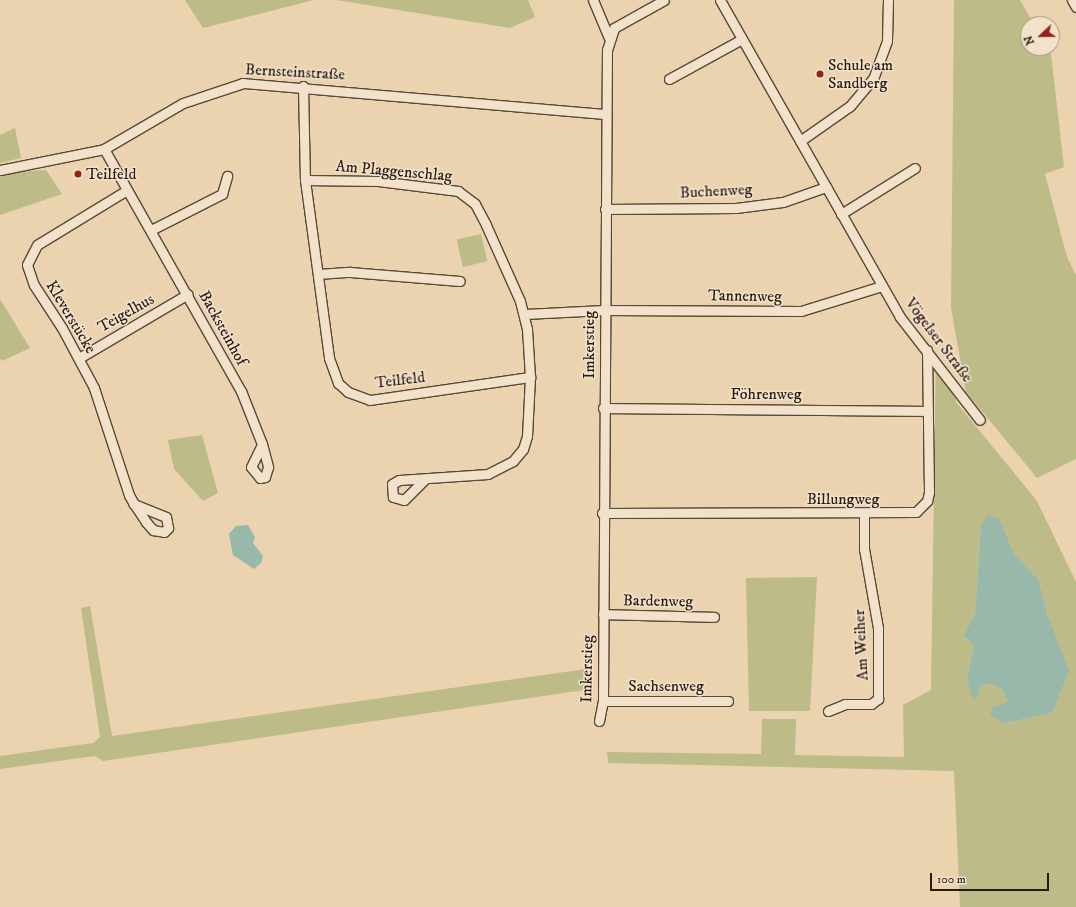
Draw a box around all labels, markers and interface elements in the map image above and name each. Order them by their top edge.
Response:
north arrow [1020,16,1060,56]
text: N [1022,33,1038,47]
place label: Schule am Sandberg [828,55,893,93]
street label: Bernsteinstraße [244,60,346,84]
marker: Schule am Sandberg [815,69,825,79]
street label: Am Plaggenschlag [335,156,453,186]
place label: Teilfeld [86,164,137,184]
marker: Teilfeld [73,169,83,179]
street label: Buchenweg [679,180,753,202]
street label: Kleverstücke [42,277,100,357]
street label: Tannenweg [708,286,782,306]
street label: Backsteinhof [195,287,251,369]
street label: Teigelhus [94,289,158,337]
street label: Vögelser Straße [901,294,977,386]
street label: Imkerstieg [579,311,599,379]
street label: Teilfeld [374,367,426,393]
street label: Föhrenweg [731,384,801,404]
street label: Billungweg [807,489,879,509]
street label: Bardenweg [623,591,693,611]
street label: Am Weiher [850,609,872,681]
street label: Imkerstieg [577,635,597,703]
street label: Sachsenweg [628,676,704,696]
scale bar [932,865,1051,891]
text: 100 m [937,872,966,887]

